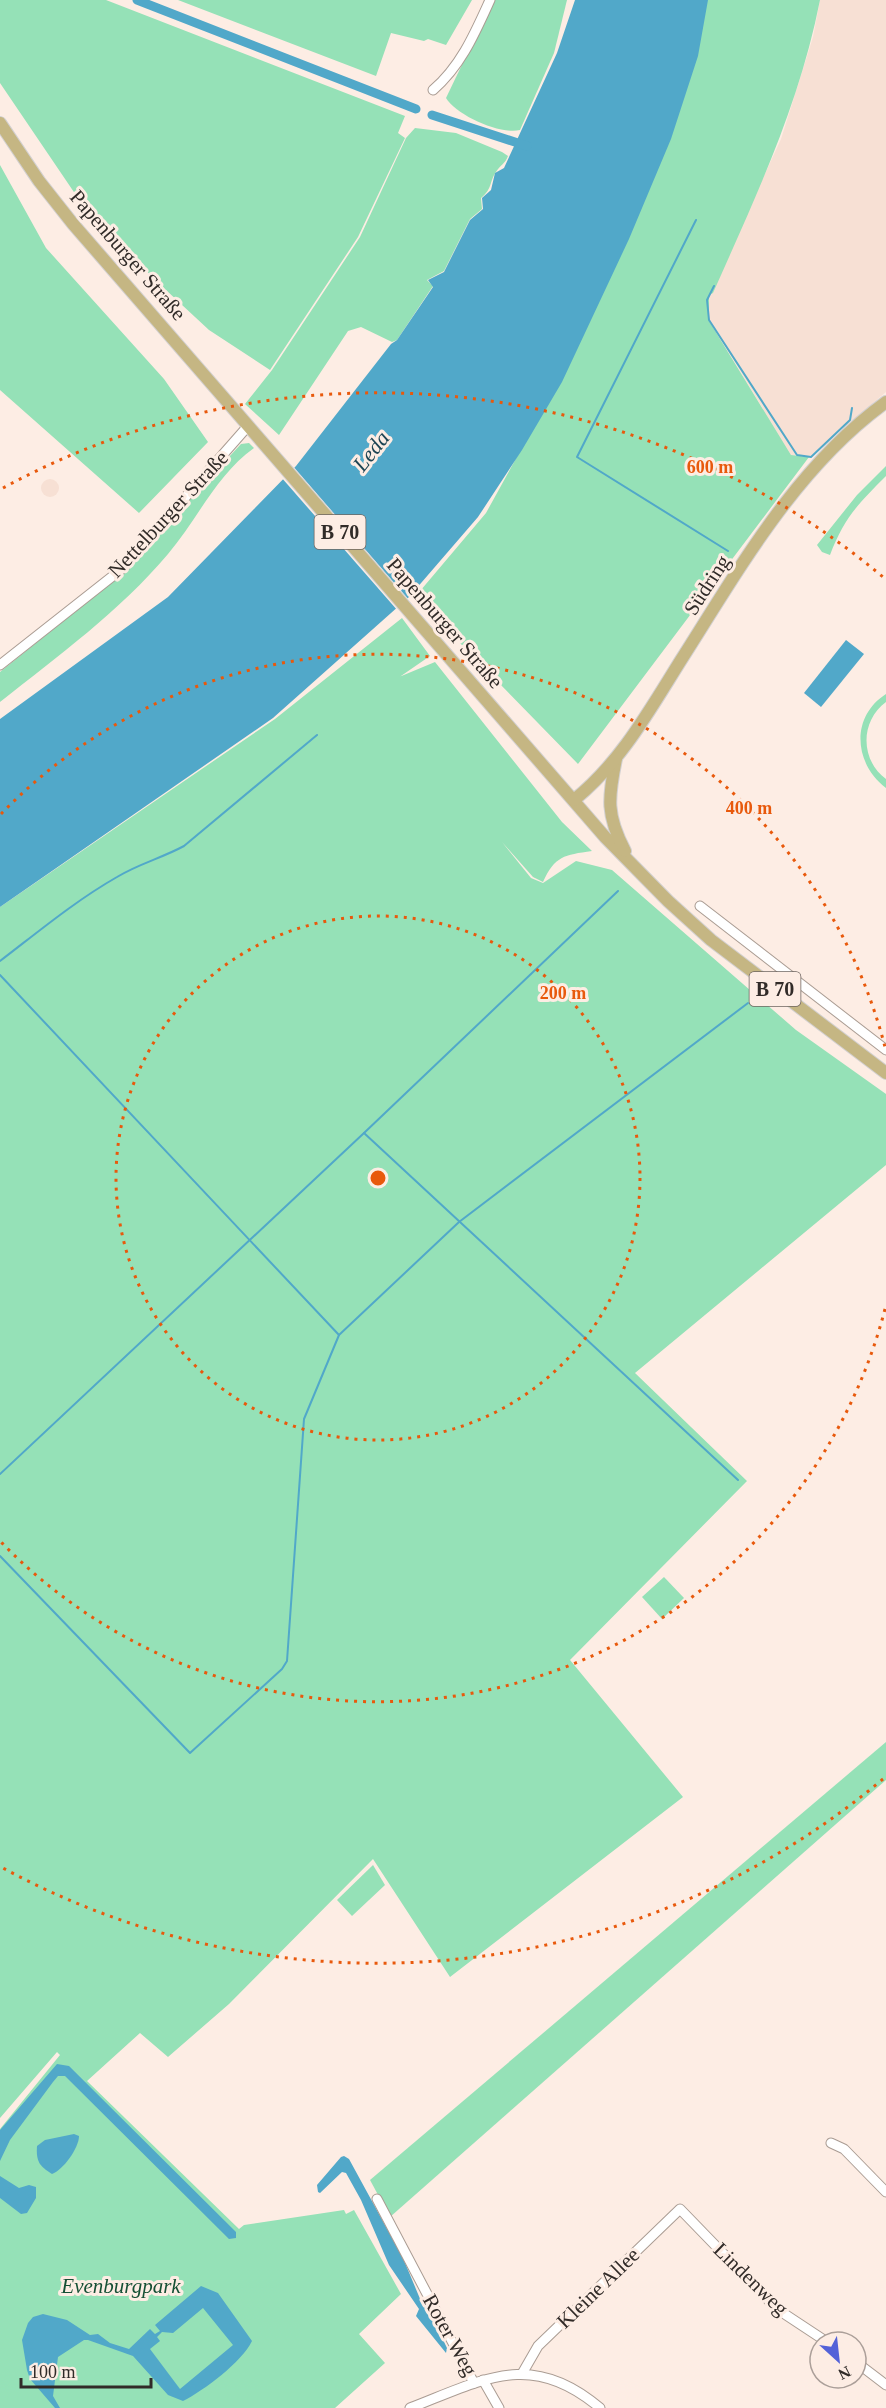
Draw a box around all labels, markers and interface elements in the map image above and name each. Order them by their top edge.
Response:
street label: Papenburger Straße [65,185,191,325]
water label: Leda [347,426,394,477]
street label: Nettelburger Straße [103,446,233,582]
text: 600 m [687,457,733,477]
road number: B 70 [314,515,366,549]
street label: Südring [679,550,735,619]
street label: Papenburger Straße [382,553,508,693]
text: 400 m [726,798,772,818]
road number: B 70 [750,972,800,1006]
text: 200 m [540,983,586,1003]
centre of rings [368,1168,388,1188]
street label: Lindenweg [709,2238,794,2321]
street label: Kleine Allee [552,2243,644,2333]
park label: Evenburgpark [60,2274,181,2298]
street label: Roter Weg [418,2290,482,2380]
north arrow [808,2330,868,2390]
scale bar [21,2351,152,2389]
text: 100 m [30,2362,76,2382]
text: N [835,2363,854,2383]

